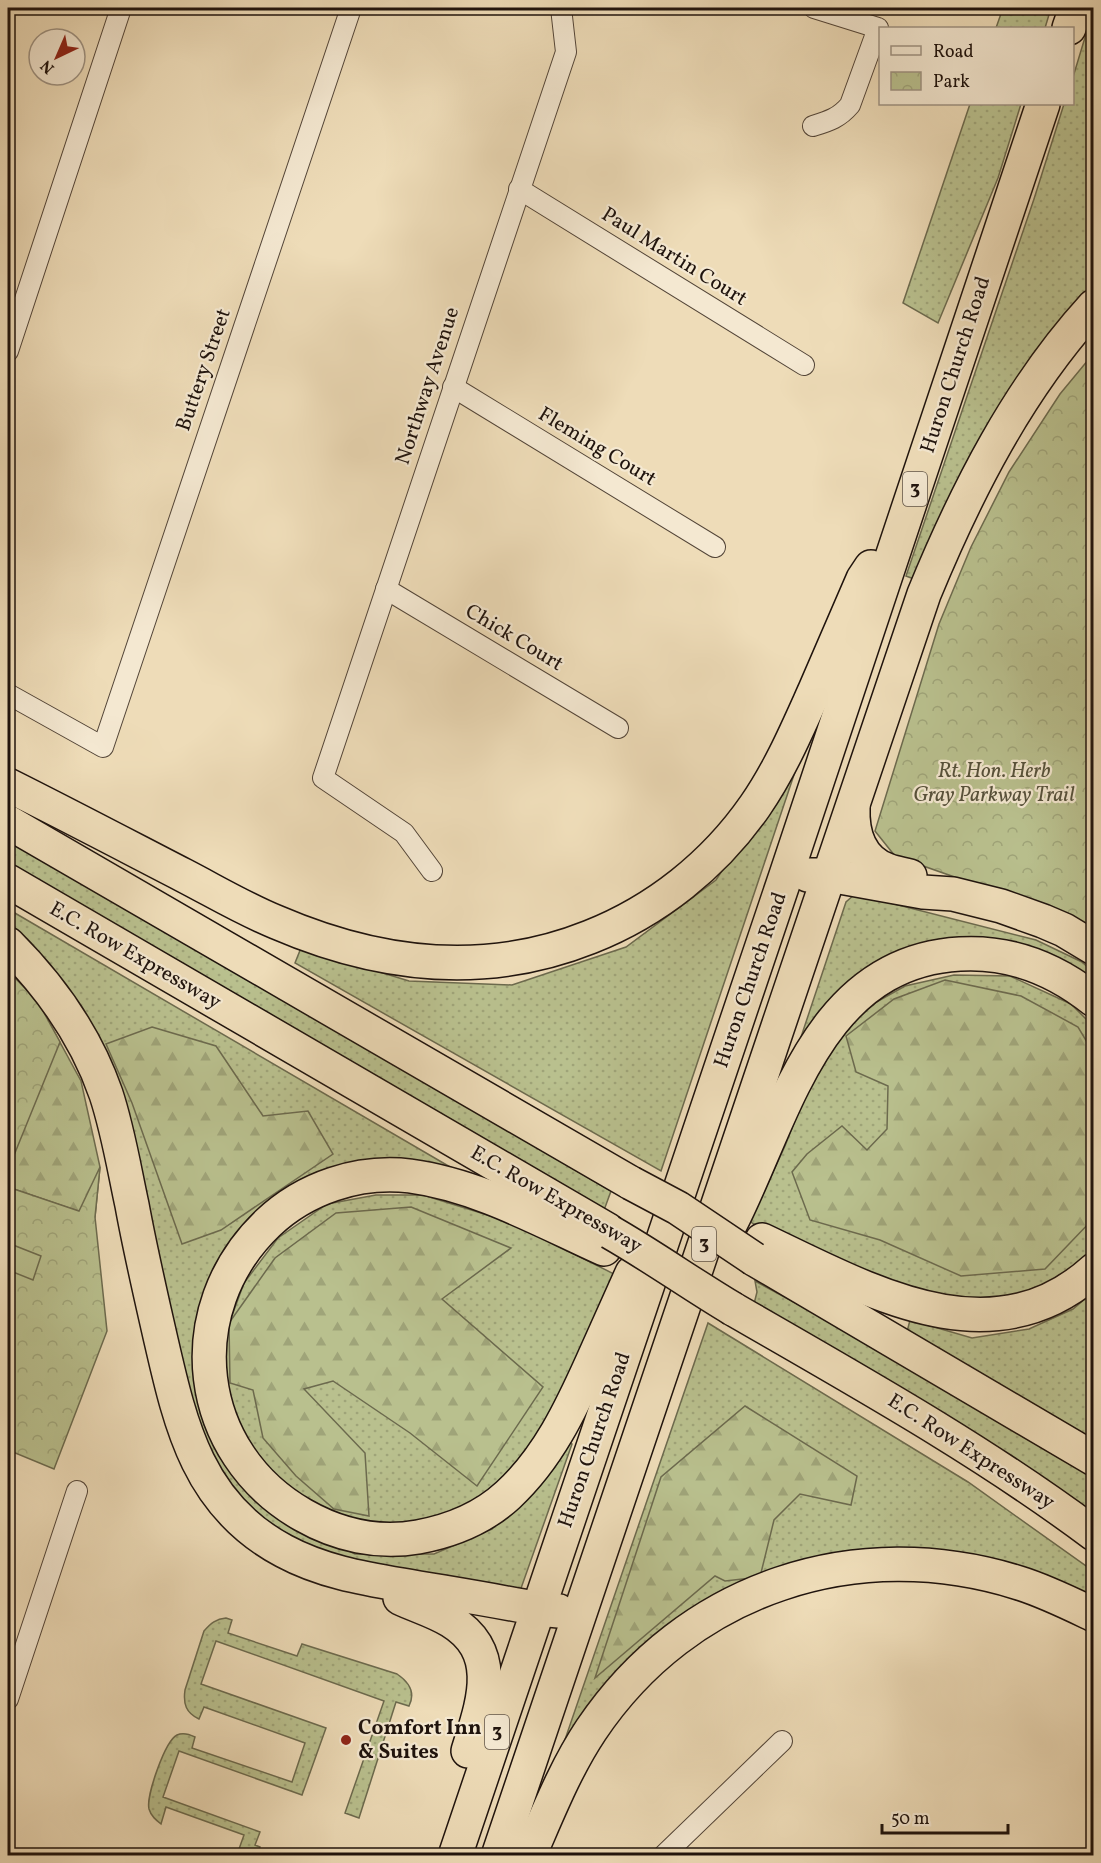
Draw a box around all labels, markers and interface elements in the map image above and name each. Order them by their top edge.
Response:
north arrow [27,27,87,87]
legend [879,27,1074,105]
text: Road [933,40,974,65]
text: N [36,54,60,78]
text: Park [933,70,970,95]
street label: Paul Martin Court [595,200,753,314]
street label: Huron Church Road [914,273,998,457]
street label: Northway Avenue [389,303,467,469]
street label: Buttery Street [169,305,239,435]
street label: Fleming Court [532,400,662,494]
road number: 3 [903,472,927,506]
street label: Chick Court [459,597,569,679]
park label: Rt. Hon. Herb Gray Parkway Trail [913,757,1075,810]
street label: Huron Church Road [707,888,795,1072]
street label: E.C. Row Expressway [44,895,227,1017]
street label: E.C. Row Expressway [465,1139,648,1261]
road number: 3 [692,1227,716,1261]
street label: Huron Church Road [551,1348,639,1532]
street label: E.C. Row Expressway [882,1387,1061,1517]
place label: Comfort Inn & Suites [358,1714,482,1767]
road number: 3 [485,1715,509,1749]
marker: Comfort Inn & Suites [339,1733,353,1747]
scale bar [882,1797,1008,1835]
text: 50 m [891,1807,930,1832]

